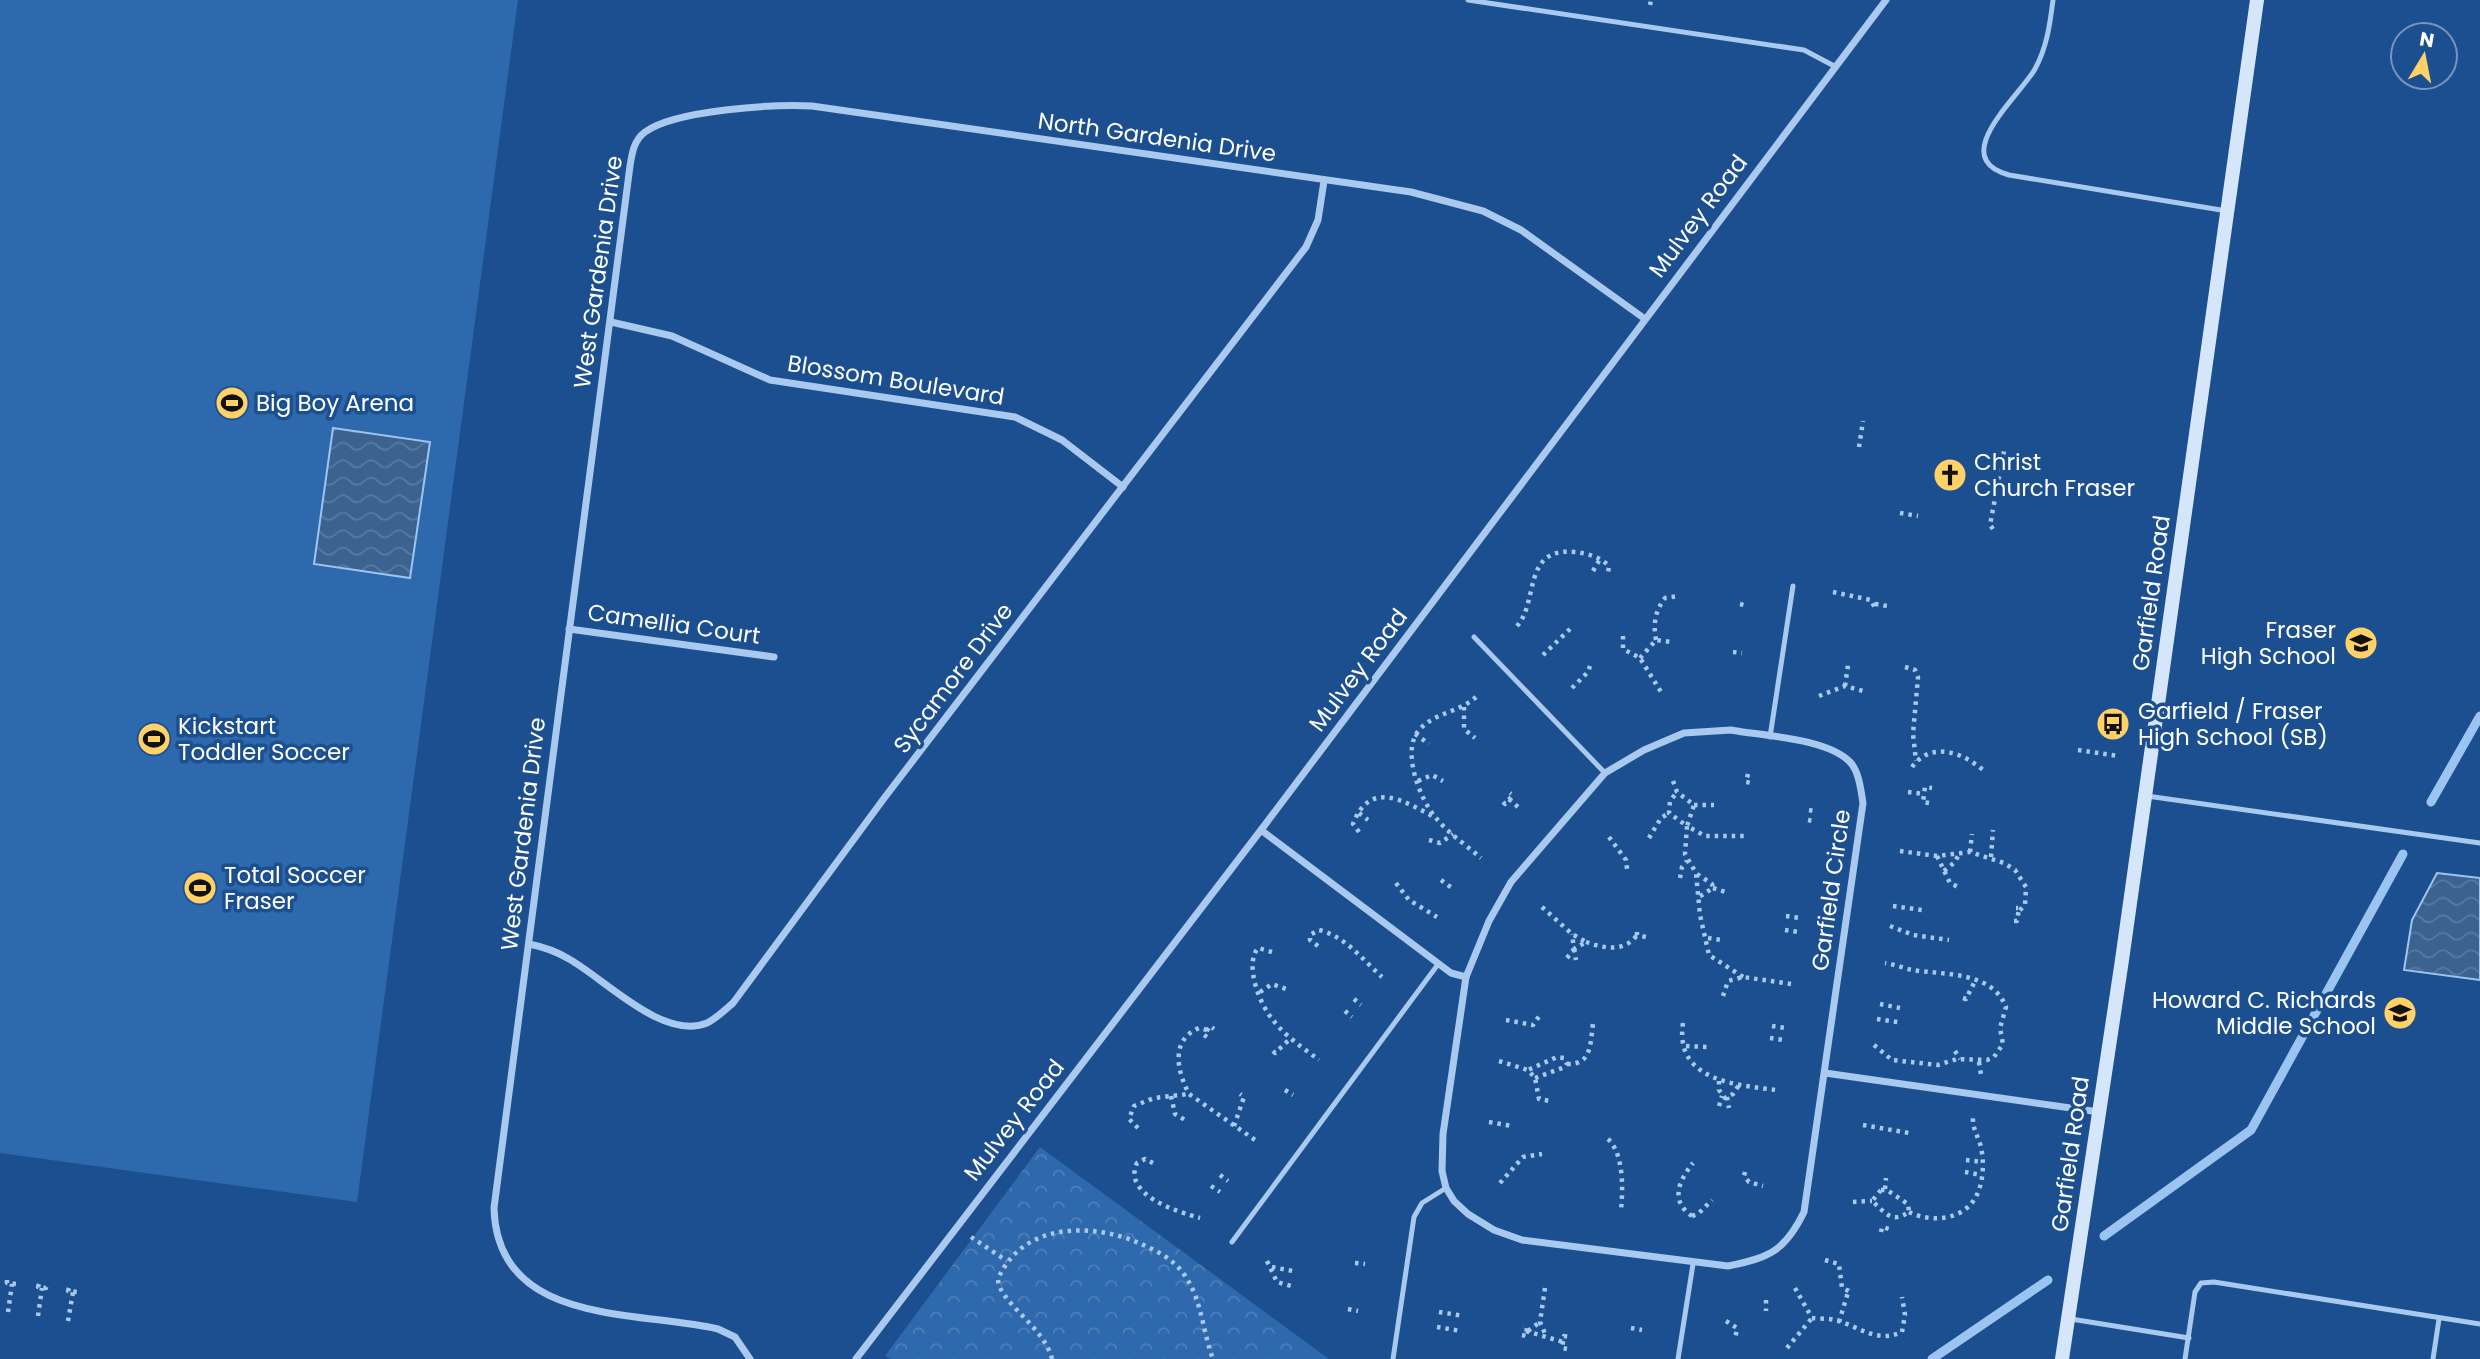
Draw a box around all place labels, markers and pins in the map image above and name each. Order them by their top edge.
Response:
sports icon: Big Boy Arena [213,384,251,422]
place label: Big Boy Arena [256,387,414,419]
place label: Christ Church Fraser [1974,446,2135,504]
church icon: Christ Church Fraser [1931,456,1969,494]
place label: Fraser High School [2201,614,2336,672]
school or university icon: Fraser High School [2342,624,2380,662]
place label: Garfield / Fraser High School (SB) [2138,695,2328,753]
bus stop icon: Garfield / Fraser High School (SB) [2094,705,2132,743]
place label: Kickstart Toddler Soccer [178,710,350,768]
sports icon: Kickstart Toddler Soccer [135,720,173,758]
place label: Total Soccer Fraser [224,859,366,917]
sports icon: Total Soccer Fraser [181,869,219,907]
place label: Howard C. Richards Middle School [2152,984,2376,1042]
school or university icon: Howard C. Richards Middle School [2381,994,2419,1032]

